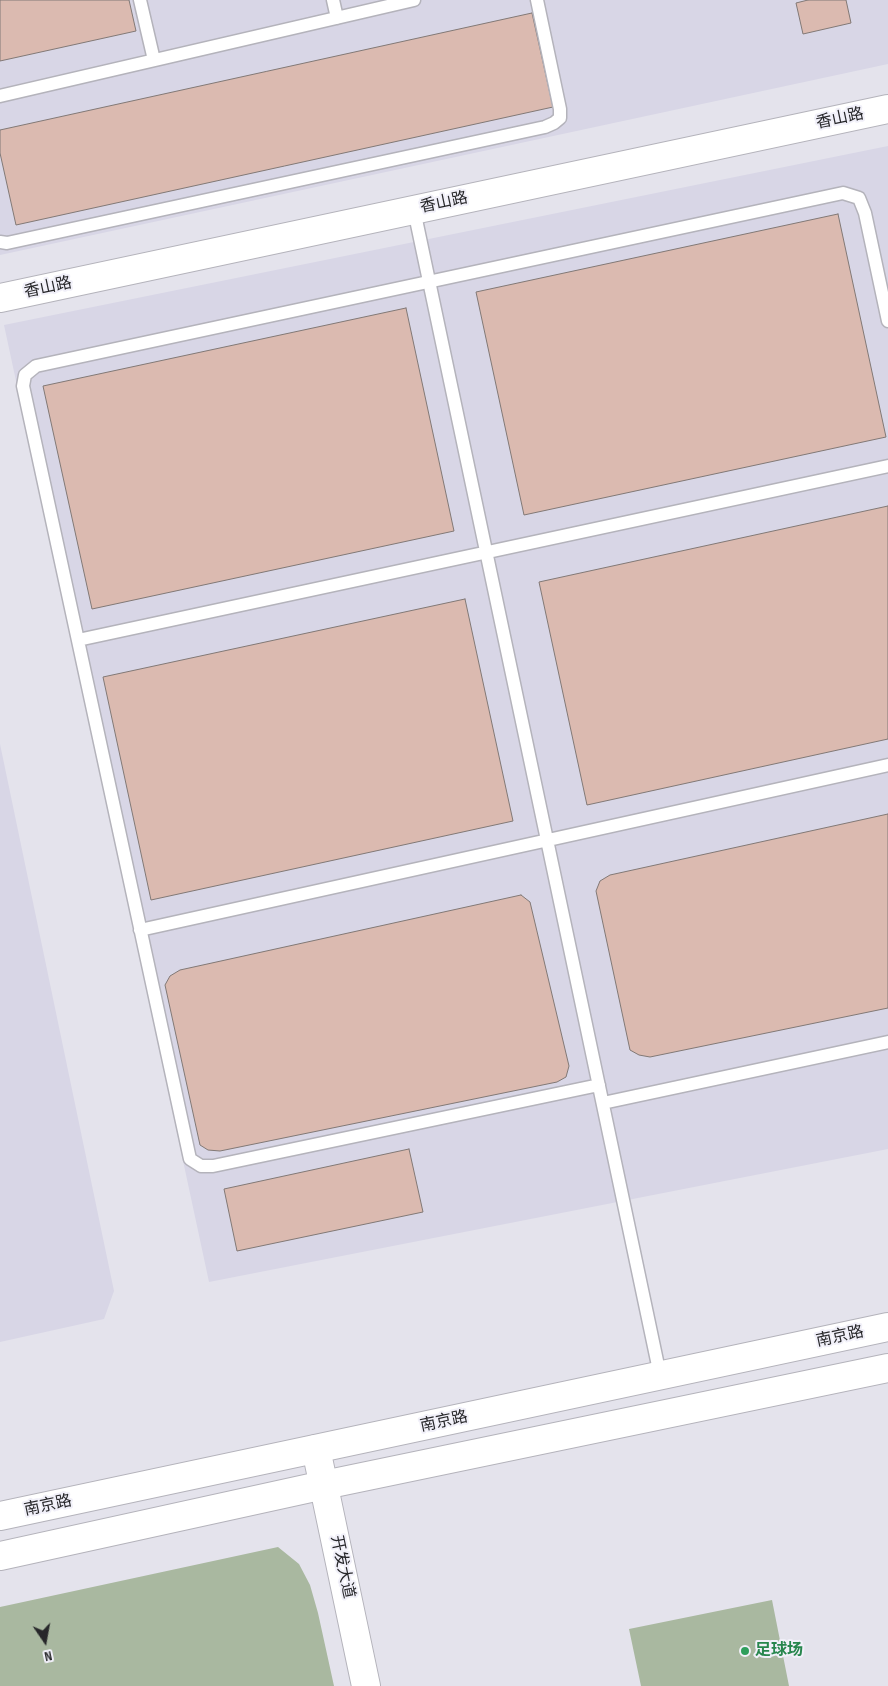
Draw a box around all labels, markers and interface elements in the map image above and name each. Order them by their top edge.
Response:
street label: 香山路 [815,105,865,133]
street label: 香山路 [419,189,469,217]
street label: 香山路 [23,274,73,302]
street label: 南京路 [815,1323,865,1351]
street label: 南京路 [419,1408,469,1436]
street label: 南京路 [23,1492,73,1520]
street label: 开发大道 [326,1534,358,1600]
north arrow [20,1616,70,1666]
place label: 足球场 [755,1641,803,1661]
marker: 足球场 [739,1645,751,1657]
text: N [43,1647,54,1665]

